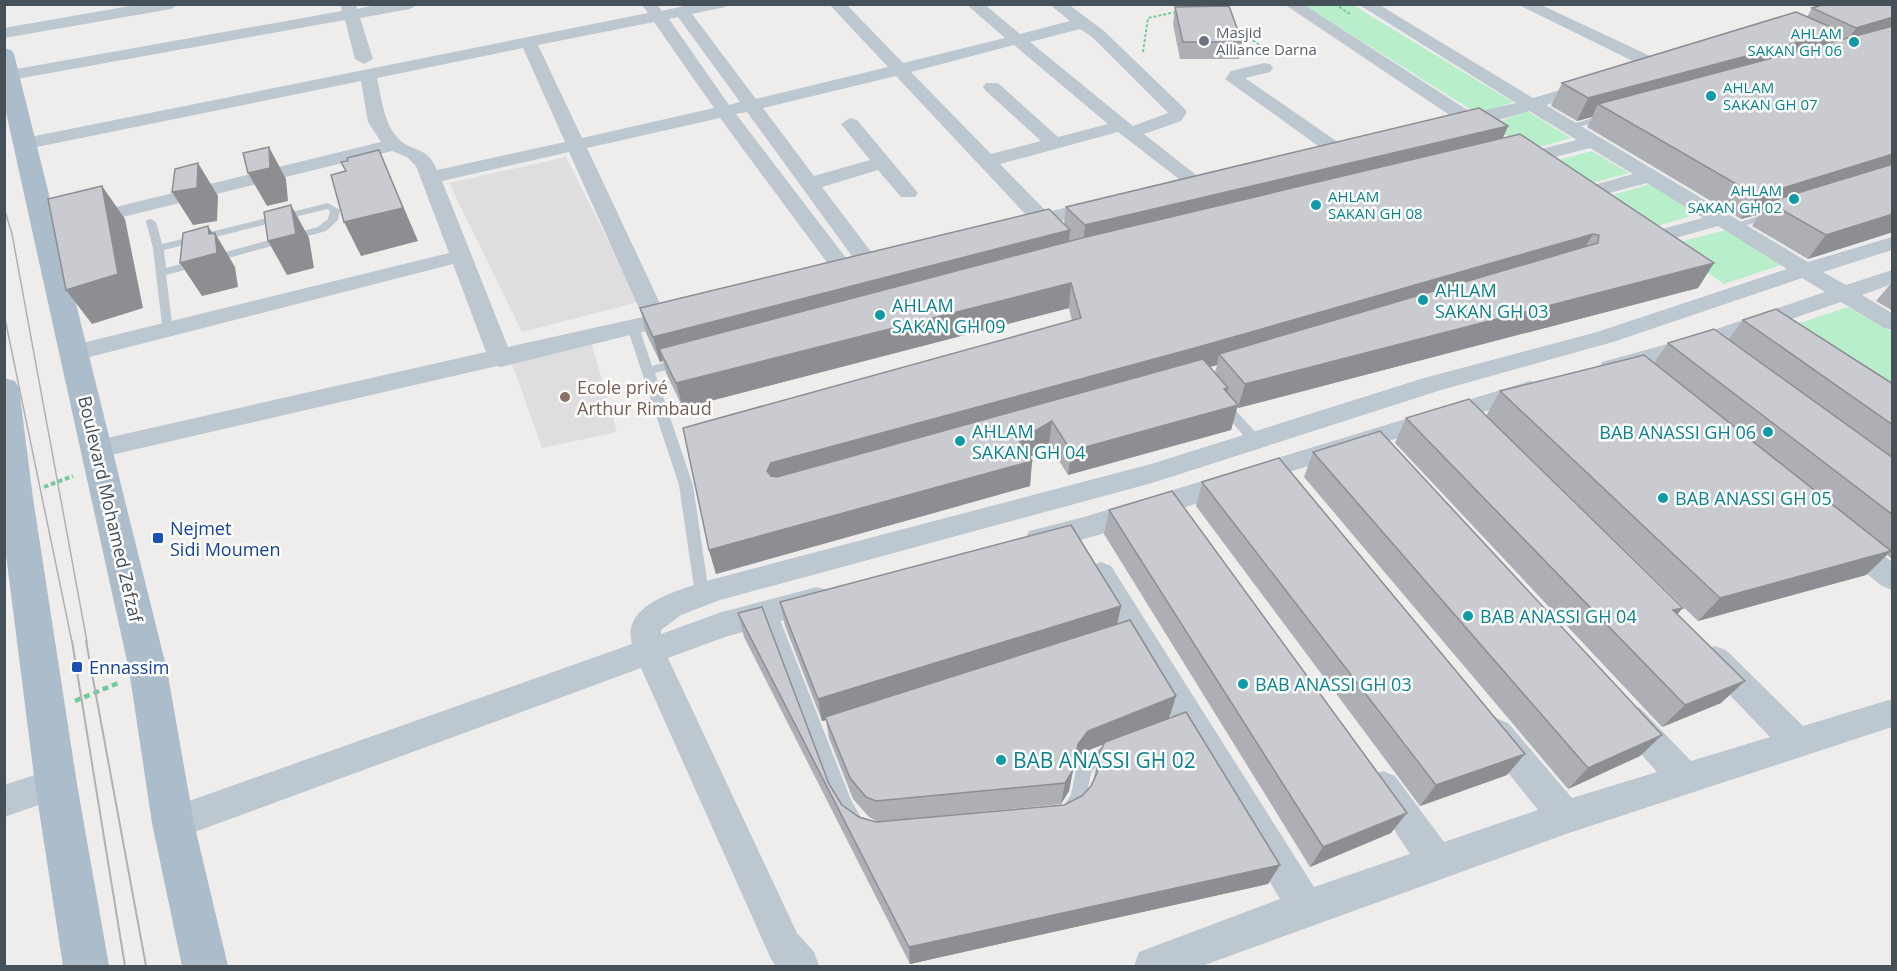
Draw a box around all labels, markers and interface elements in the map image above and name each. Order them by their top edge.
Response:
place label: Masjid Alliance Darna [1216,22,1317,59]
place label: AHLAM SAKAN GH 06 [1747,23,1842,60]
marker: Masjid Alliance Darna [1197,34,1211,48]
marker: AHLAM SAKAN GH 06 [1847,35,1861,49]
place label: AHLAM SAKAN GH 07 [1723,77,1818,114]
marker: AHLAM SAKAN GH 07 [1704,89,1718,103]
place label: AHLAM SAKAN GH 02 [1687,180,1782,217]
place label: AHLAM SAKAN GH 08 [1328,186,1423,223]
marker: AHLAM SAKAN GH 02 [1787,192,1801,206]
marker: AHLAM SAKAN GH 08 [1309,198,1323,212]
place label: AHLAM SAKAN GH 03 [1435,278,1549,323]
place label: AHLAM SAKAN GH 09 [892,293,1006,338]
marker: AHLAM SAKAN GH 03 [1416,293,1430,307]
marker: AHLAM SAKAN GH 09 [873,308,887,322]
place label: Ecole privé Arthur Rimbaud [577,375,712,420]
marker: Ecole privé Arthur Rimbaud [558,390,572,404]
street label: Boulevard Mohamed Zefzaf [73,393,149,625]
place label: AHLAM SAKAN GH 04 [972,419,1086,464]
place label: BAB ANASSI GH 06 [1599,420,1756,444]
marker: BAB ANASSI GH 06 [1761,425,1775,439]
marker: AHLAM SAKAN GH 04 [953,434,967,448]
place label: BAB ANASSI GH 05 [1675,486,1832,510]
marker: BAB ANASSI GH 05 [1656,491,1670,505]
place label: Nejmet Sidi Moumen [170,516,281,561]
marker: Nejmet Sidi Moumen [151,531,165,545]
place label: BAB ANASSI GH 04 [1480,604,1637,628]
marker: BAB ANASSI GH 04 [1461,609,1475,623]
place label: Ennassim [89,655,169,679]
marker: Ennassim [70,660,84,674]
place label: BAB ANASSI GH 03 [1255,672,1412,696]
marker: BAB ANASSI GH 03 [1236,677,1250,691]
place label: BAB ANASSI GH 02 [1013,746,1196,774]
marker: BAB ANASSI GH 02 [994,753,1008,767]

